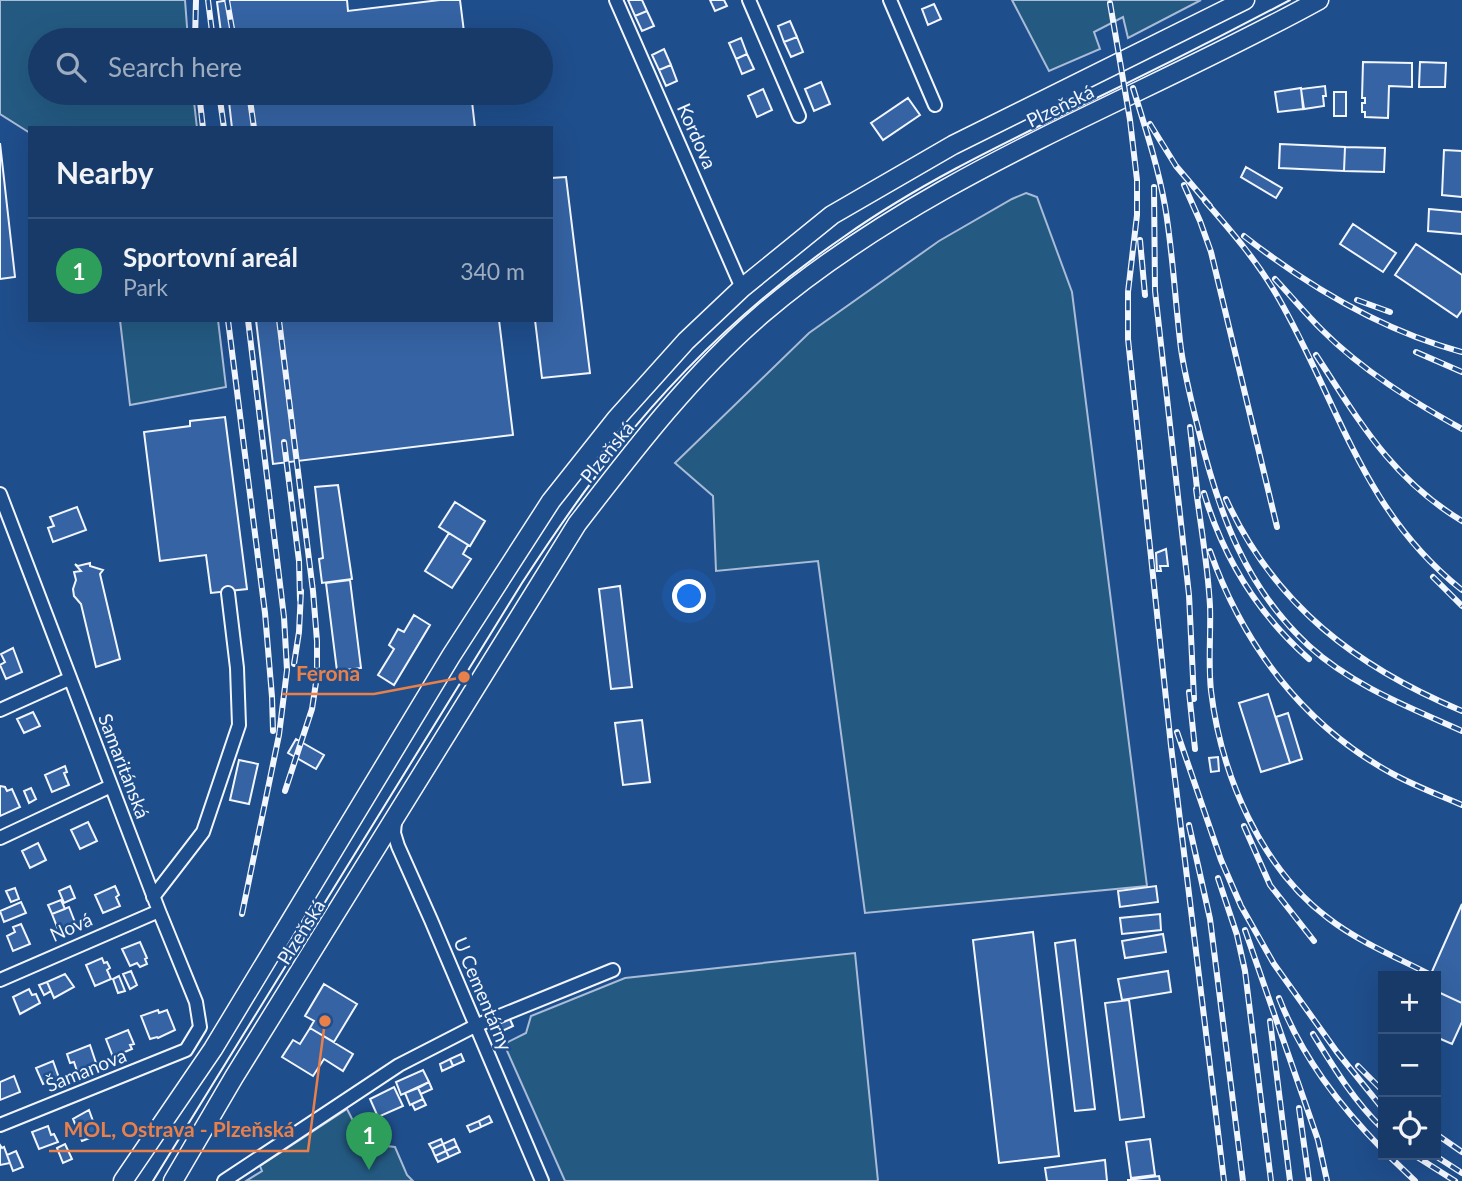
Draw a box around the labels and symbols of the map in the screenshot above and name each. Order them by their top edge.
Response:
street label: Plzeňská [1022,79,1097,132]
street label: Kordova [673,99,722,172]
street label: Plzeňská [575,416,638,487]
your location [672,579,706,613]
callout: Ferona [282,652,374,694]
text: Ferona [296,660,360,685]
street label: Samaritánská [94,710,155,821]
street label: Plzeňská [272,895,329,968]
street label: Nová [46,907,95,946]
street label: U Cementárny [449,934,518,1054]
street label: Šamanova [42,1043,129,1096]
callout: MOL, Ostrava - Plzeňská [49,1109,308,1151]
pin: 1 [346,1112,392,1170]
text: MOL, Ostrava - Plzeňská [63,1116,295,1141]

